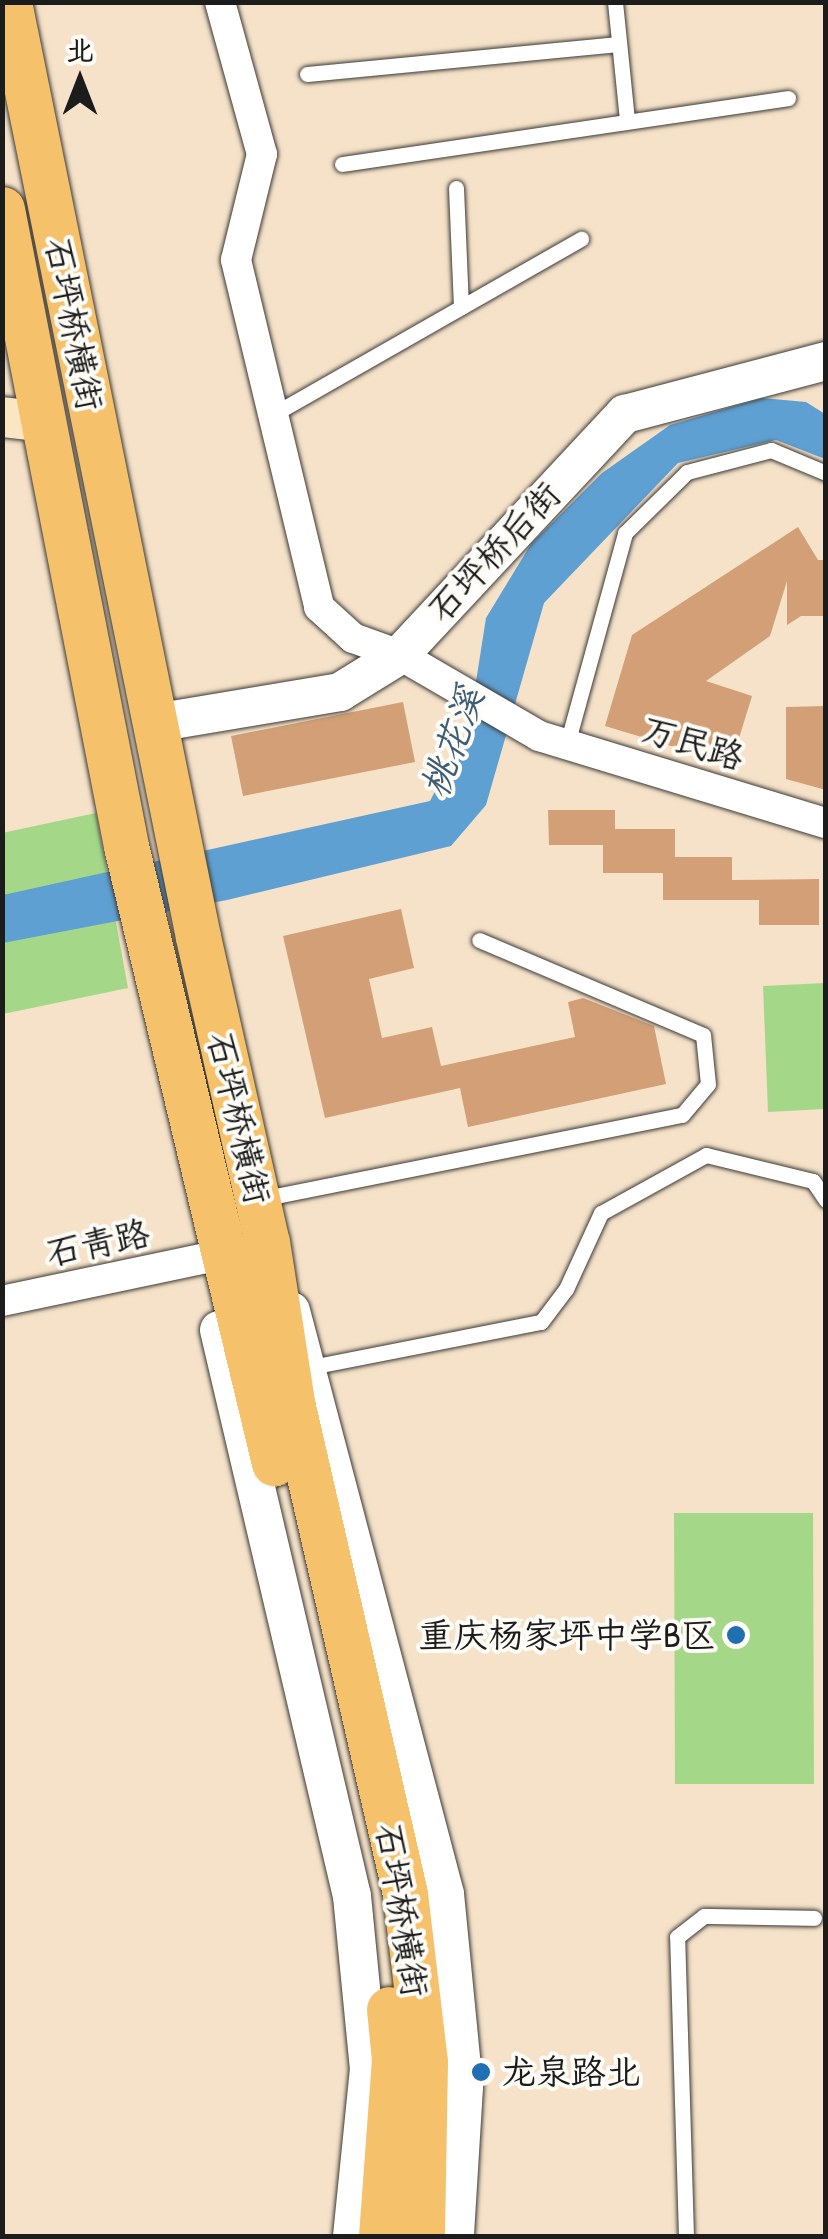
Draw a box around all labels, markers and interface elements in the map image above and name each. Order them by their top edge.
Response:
north arrow [30,30,130,130]
text: 北 [66,31,94,69]
street label: 石坪桥横街 [37,234,111,414]
street label: 石坪桥后街 [419,474,569,630]
water label: 桃花溪 [411,681,493,803]
street label: 万民路 [637,708,749,778]
street label: 石坪桥横街 [199,1028,279,1208]
street label: 石青路 [42,1212,154,1274]
place label: 重庆杨家坪中学B区 [418,1614,716,1656]
marker: 重庆杨家坪中学B区 [725,1624,747,1646]
street label: 石坪桥横街 [368,1820,436,2000]
place label: 龙泉路北 [501,2051,641,2093]
marker: 龙泉路北 [470,2061,492,2083]

